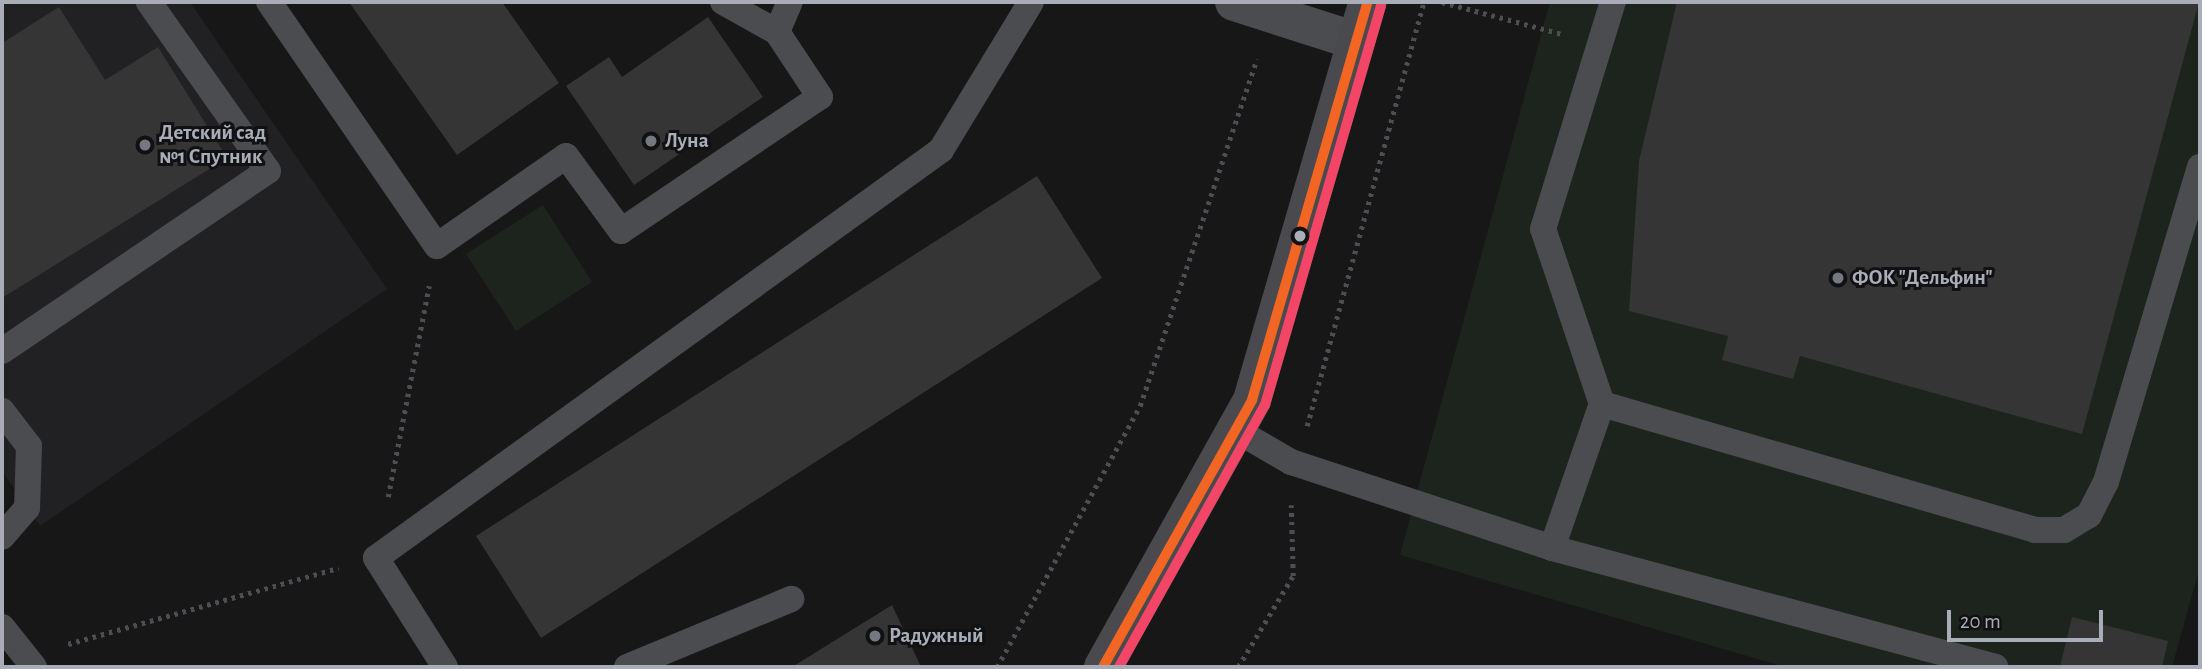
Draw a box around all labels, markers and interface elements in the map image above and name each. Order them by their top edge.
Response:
place label: Детский сад №1 Спутник [159,120,266,170]
place label: Луна [665,128,709,154]
marker: Луна [643,133,659,149]
marker: Детский сад №1 Спутник [137,137,153,153]
unlabelled marker [1293,229,1307,243]
place label: ФОК "Дельфин" [1852,265,1993,291]
marker: ФОК "Дельфин" [1830,270,1846,286]
scale bar [1950,596,2106,640]
text: 20 m [1960,611,2001,632]
place label: Радужный [889,623,984,649]
marker: Радужный [867,628,883,644]

